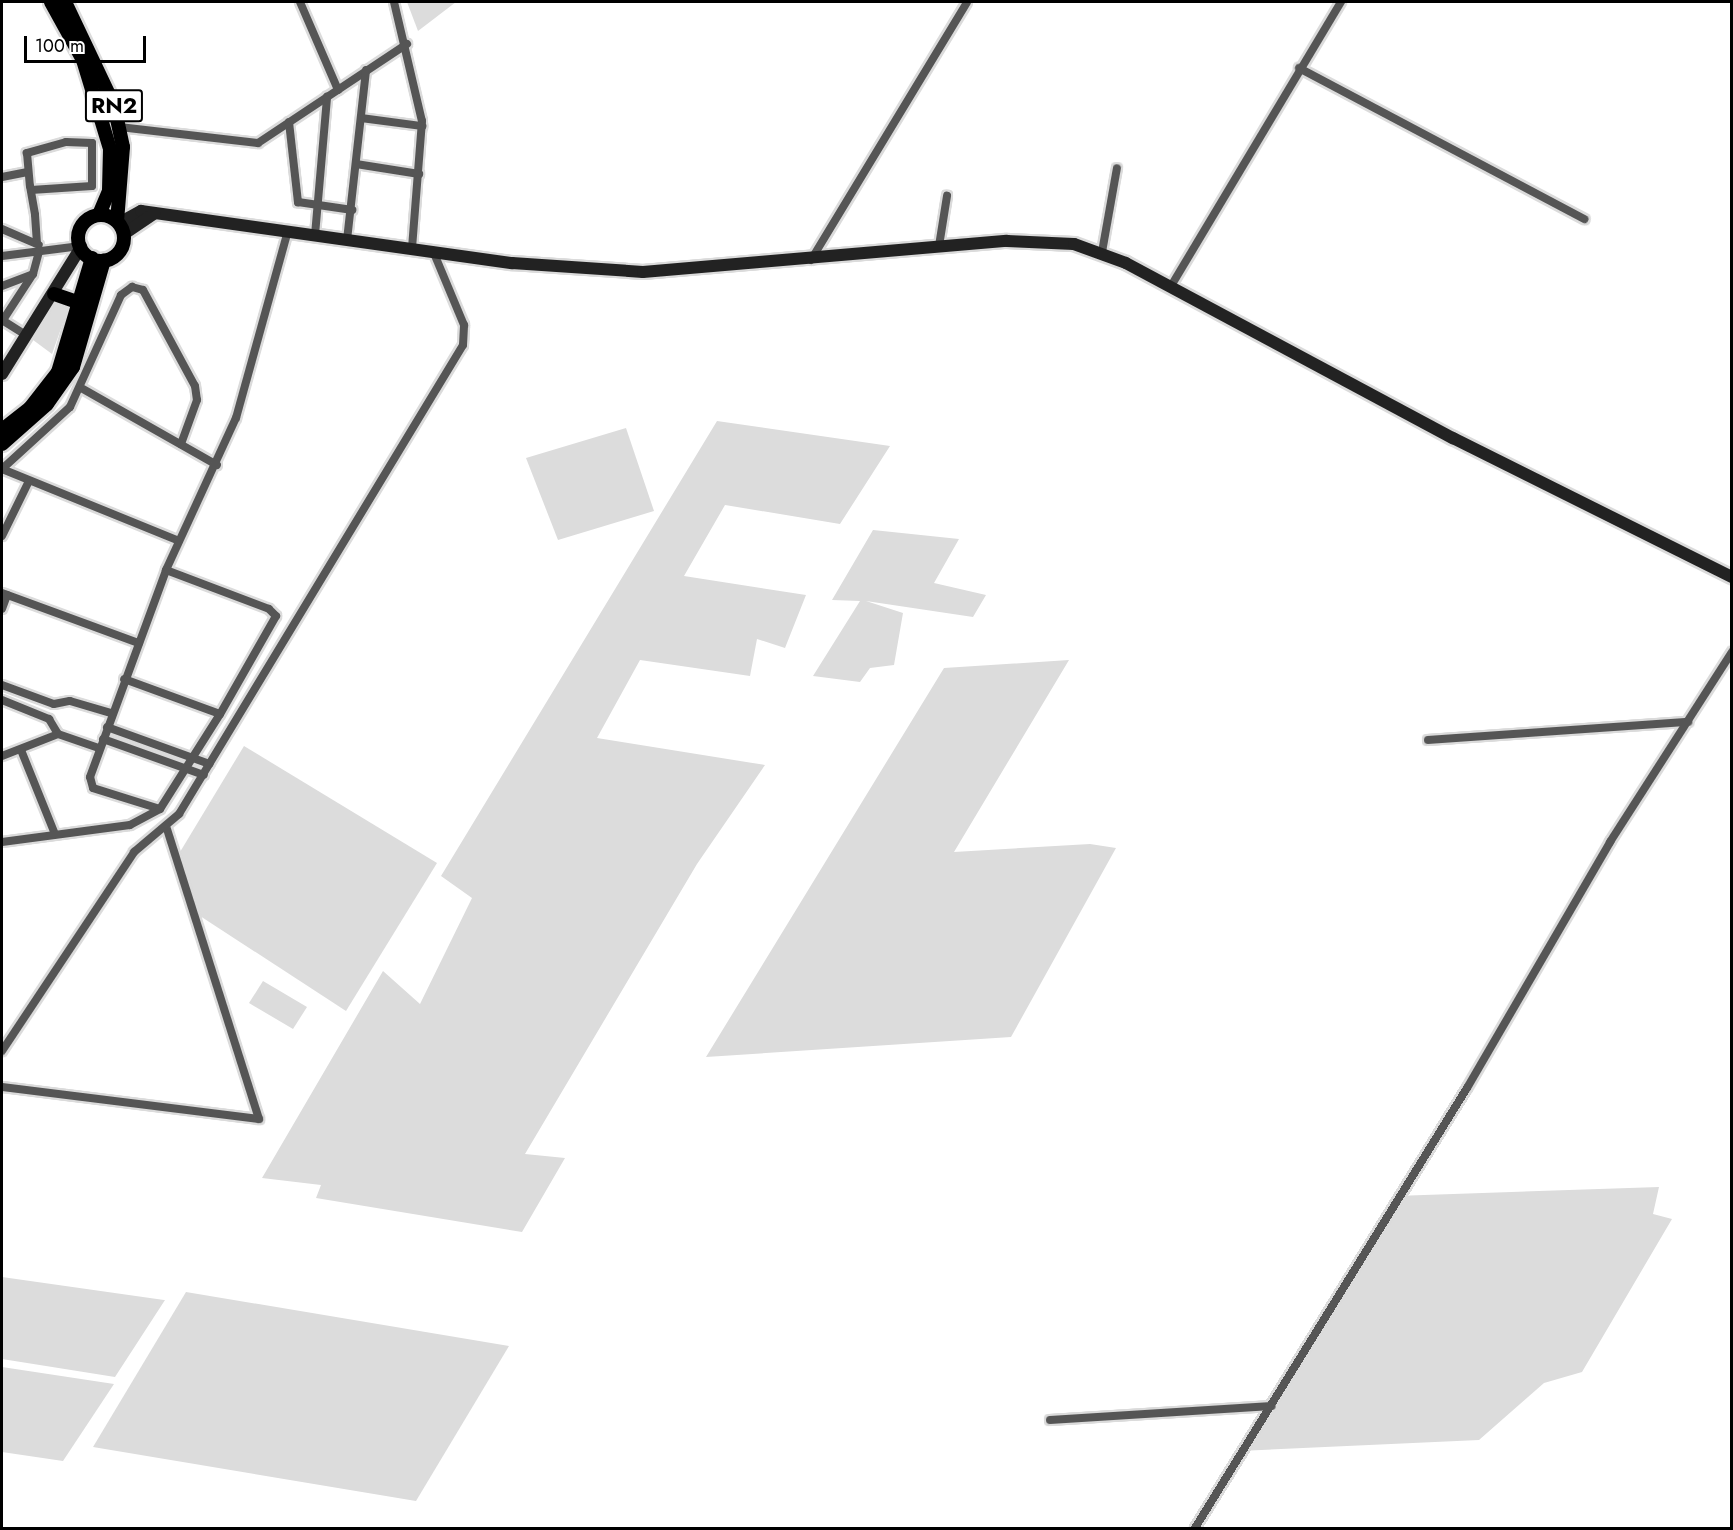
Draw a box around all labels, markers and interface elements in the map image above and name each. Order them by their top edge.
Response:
scale bar [27,24,148,62]
text: 100 m [35,33,84,59]
road number: RN2 [84,87,144,125]

